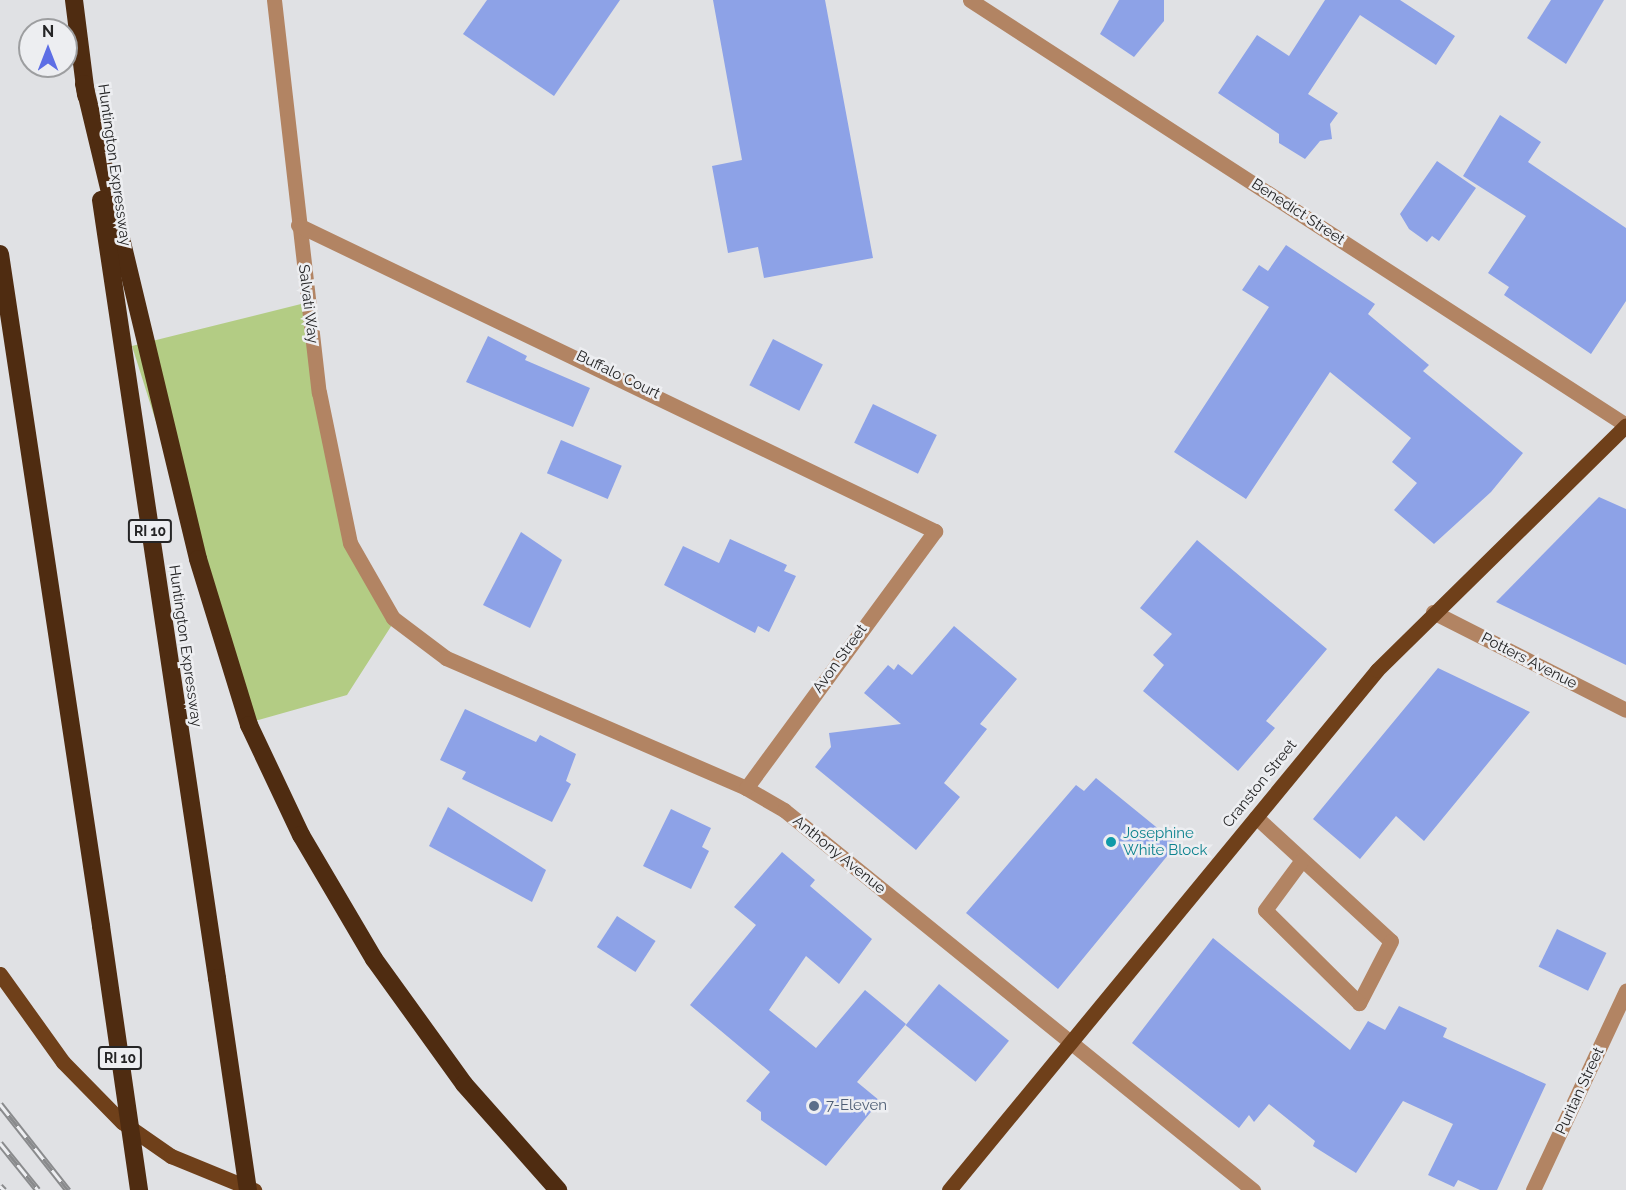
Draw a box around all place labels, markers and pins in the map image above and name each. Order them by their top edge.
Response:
place label: Josephine White Block [1123,824,1207,859]
marker: Josephine White Block [1104,835,1118,849]
place label: 7-Eleven [826,1097,887,1115]
marker: 7-Eleven [807,1099,821,1113]

